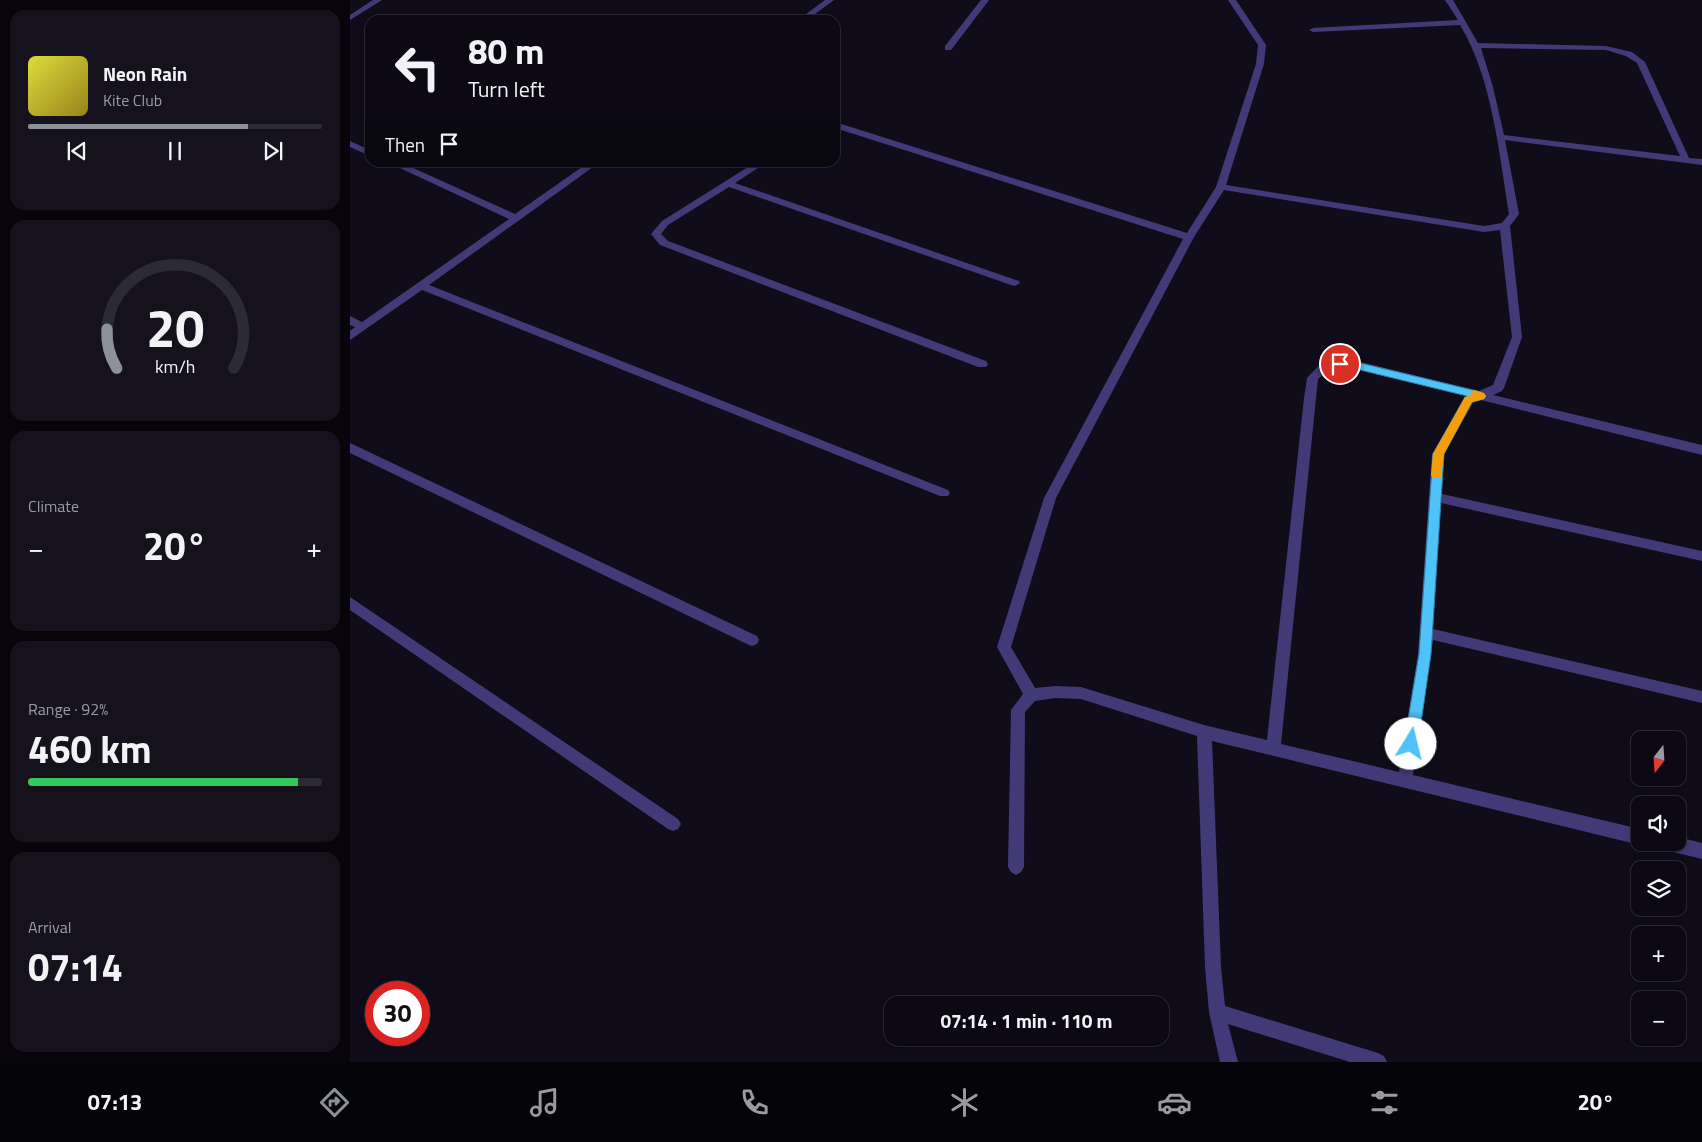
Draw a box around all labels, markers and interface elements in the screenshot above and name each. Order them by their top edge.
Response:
text: 80 m [468,24,544,78]
icon: left [385,35,450,100]
text: Neon Rain [103,59,187,88]
text: Turn left [468,72,545,106]
text: Kite Club [103,88,162,112]
text: Then [385,130,425,159]
icon: arrive [435,130,463,158]
icon: previous [63,137,91,165]
icon: pause [161,137,189,165]
icon: next [259,137,287,165]
text: 20 [146,288,204,367]
pin [1319,343,1361,385]
icon: arrive [1326,350,1354,378]
text: km/h [155,353,195,380]
text: Climate [28,494,79,518]
text: 20° [143,517,207,575]
text: − [28,526,44,569]
text: + [306,526,322,569]
text: Range · 92% [28,697,108,721]
position arrow [1384,717,1436,769]
text: 460 km [28,720,152,778]
north arrow [1631,731,1686,786]
map controls [1631,731,1686,1046]
button: sound [1631,796,1686,851]
button: layers [1631,861,1686,916]
text: Arrival [28,915,71,939]
button: + [1631,926,1686,981]
text: 07:14 [28,938,123,996]
speed limit sign: 30 [365,981,430,1046]
button: − [1631,991,1686,1046]
text: 07:14 · 1 min · 110 m [940,1006,1113,1035]
text: 07:13 [88,1085,142,1119]
icon: directions [317,1085,352,1120]
icon: music [527,1085,562,1120]
icon: phone [737,1085,772,1120]
icon: climate [947,1085,982,1120]
icon: car [1157,1085,1192,1120]
icon: filters [1367,1085,1402,1120]
text: 20° [1577,1085,1614,1119]

